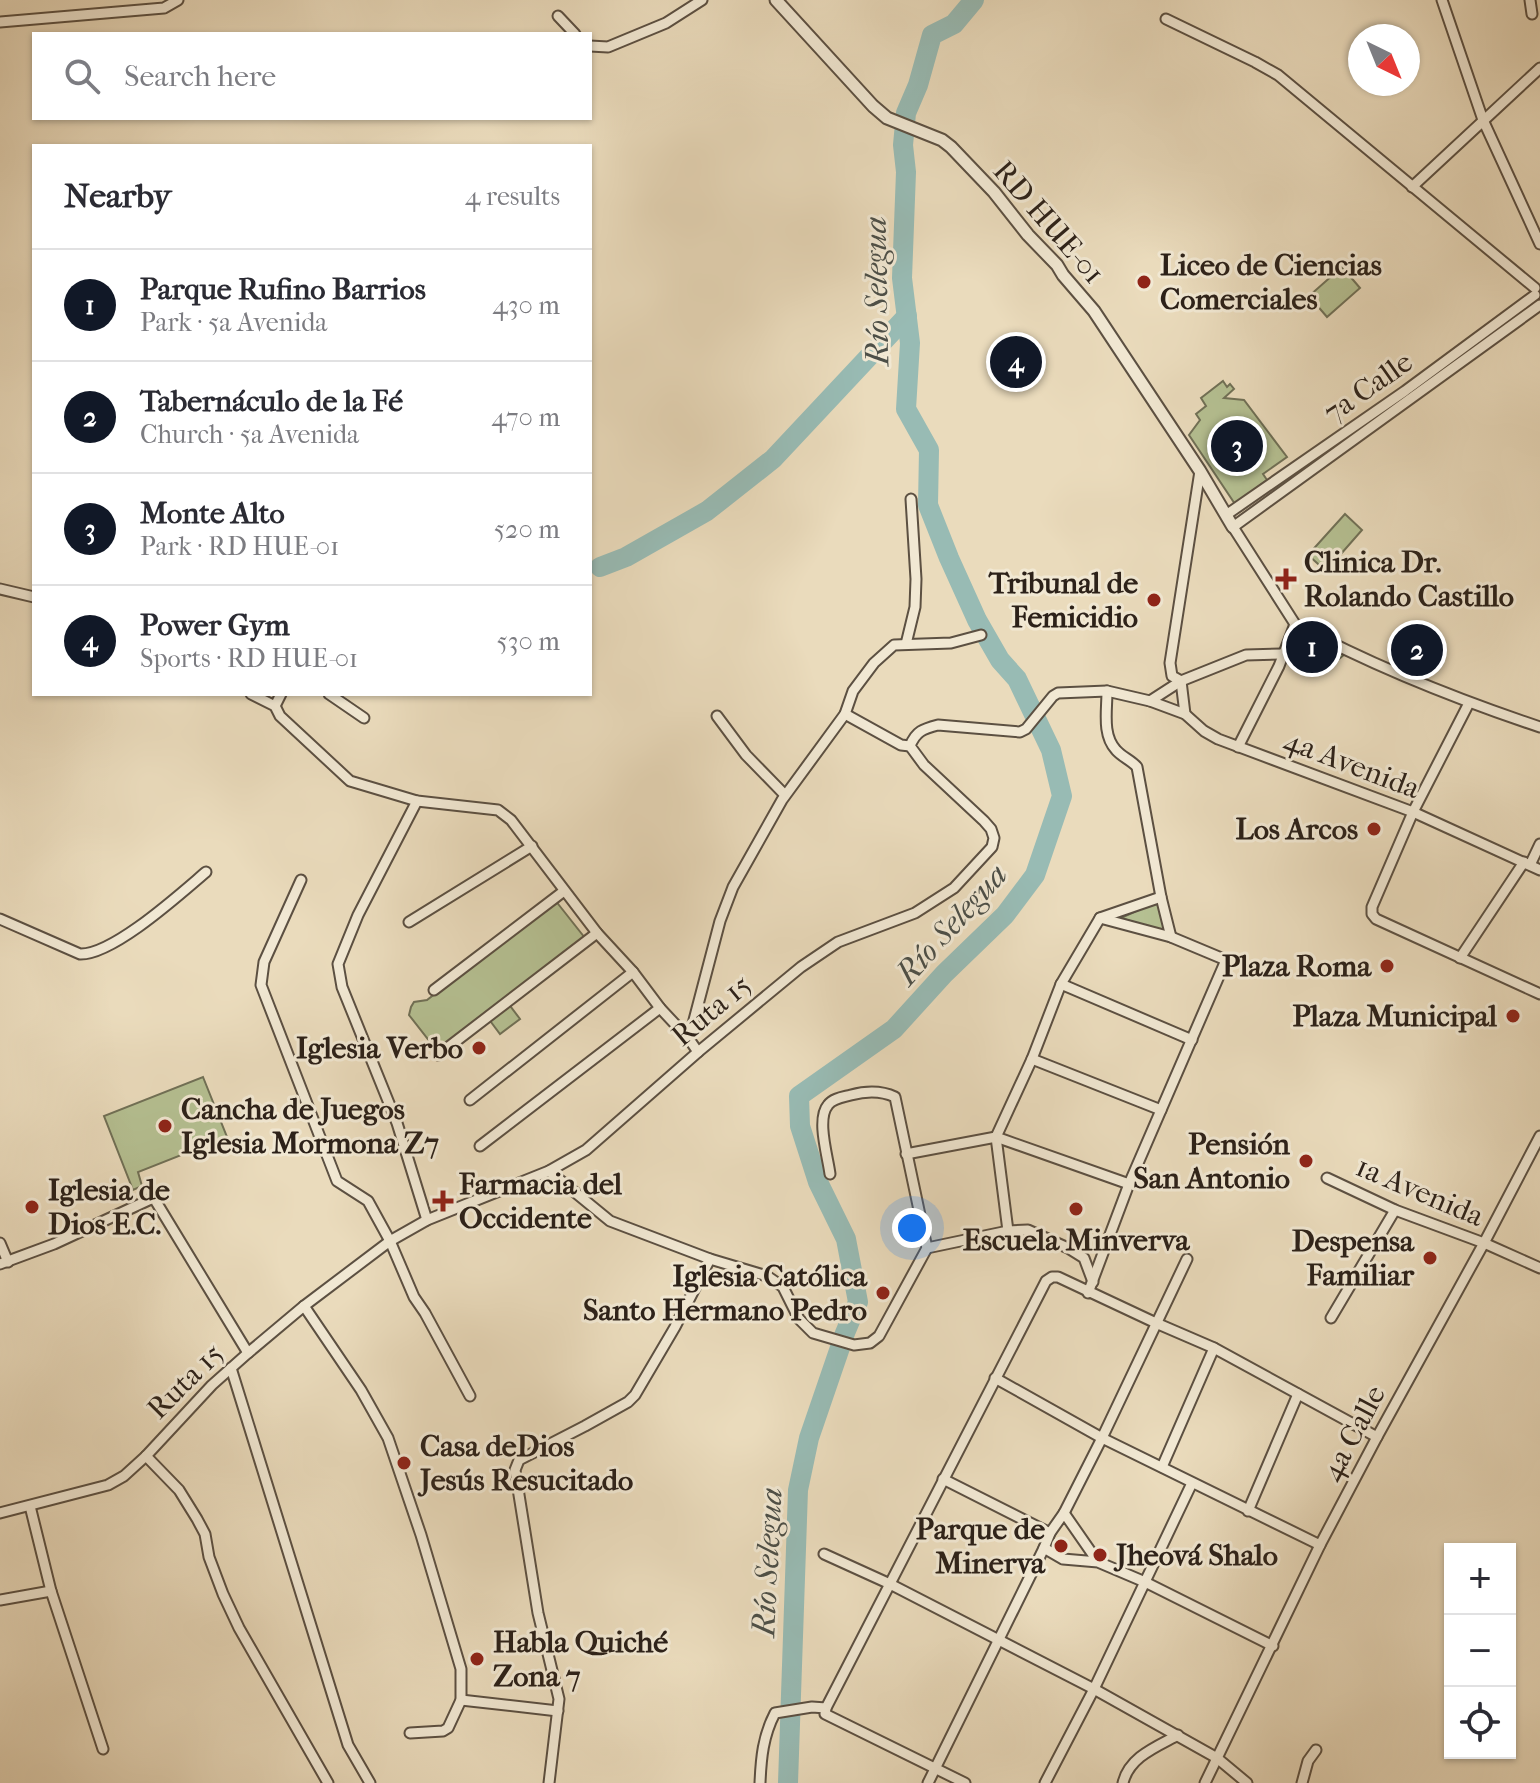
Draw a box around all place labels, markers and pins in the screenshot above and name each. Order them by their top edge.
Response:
place label: Liceo de Ciencias Comerciales [1160,248,1382,317]
marker: Liceo de Ciencias Comerciales [1135,273,1153,291]
pin: 4 [990,332,1042,392]
pin: 3 [1211,416,1263,476]
place label: Clinica Dr. Rolando Castillo [1304,545,1514,614]
place label: Tribunal de Femicidio [988,566,1138,635]
marker: Clinica Dr. Rolando Castillo [1275,568,1297,590]
marker: Tribunal de Femicidio [1145,591,1163,609]
pin: 1 [1286,617,1338,677]
pin: 2 [1391,620,1443,680]
place label: Los Arcos [1235,812,1358,847]
marker: Los Arcos [1365,820,1383,838]
place label: Plaza Roma [1222,949,1372,984]
marker: Plaza Roma [1378,957,1396,975]
place label: Plaza Municipal [1292,999,1498,1034]
marker: Plaza Municipal [1504,1007,1522,1025]
place label: Iglesia Verbo [296,1031,463,1066]
marker: Iglesia Verbo [470,1039,488,1057]
place label: Cancha de Juegos Iglesia Mormona Z7 [181,1092,439,1161]
marker: Cancha de Juegos Iglesia Mormona Z7 [156,1117,174,1135]
place label: Pensión San Antonio [1133,1127,1291,1196]
marker: Pensión San Antonio [1297,1152,1315,1170]
place label: Farmacia del Occidente [459,1167,623,1236]
place label: Iglesia de Dios E.C. [48,1173,170,1242]
marker: Farmacia del Occidente [434,1192,452,1210]
marker: Iglesia de Dios E.C. [23,1198,41,1216]
marker: Escuela Minverva [1067,1200,1085,1218]
place label: Escuela Minverva [963,1223,1190,1258]
place label: Despensa Familiar [1292,1224,1415,1293]
marker: Despensa Familiar [1421,1249,1439,1267]
place label: Iglesia Católica Santo Hermano Pedro [583,1259,868,1328]
marker: Iglesia Católica Santo Hermano Pedro [874,1284,892,1302]
place label: Casa deDios Jesús Resucitado [417,1429,633,1498]
marker: Casa deDios Jesús Resucitado [395,1454,413,1472]
place label: Parque de Minerva [916,1512,1046,1581]
marker: Parque de Minerva [1052,1537,1070,1555]
place label: Jheová Shalo [1113,1538,1278,1573]
marker: Jheová Shalo [1091,1546,1109,1564]
place label: Habla Quiché Zona 7 [493,1625,668,1694]
marker: Habla Quiché Zona 7 [468,1650,486,1668]

